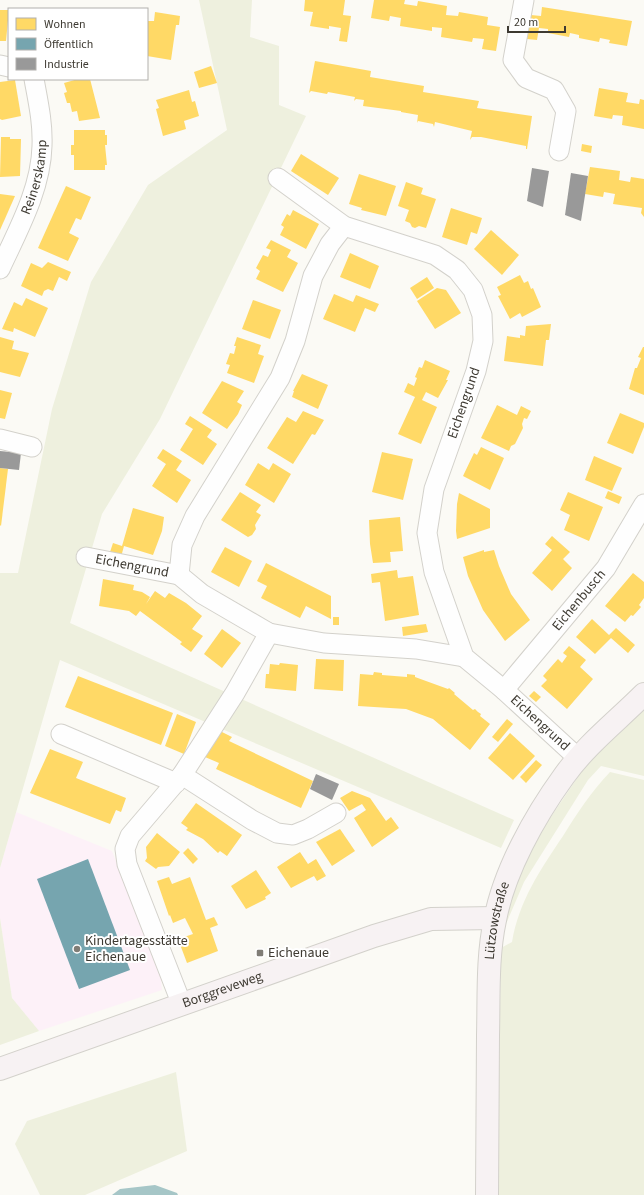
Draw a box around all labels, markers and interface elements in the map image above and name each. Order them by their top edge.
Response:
legend [8,8,148,80]
scale bar [508,8,565,34]
text: 20 m [514,14,538,31]
text: Wohnen [44,16,86,33]
text: Öffentlich [44,36,93,53]
text: Industrie [44,56,89,73]
street label: Reinerskamp [16,139,52,218]
street label: Eichengrund [442,365,486,441]
street label: Eichengrund [94,549,171,583]
street label: Eichenbusch [547,565,611,635]
street label: Eichengrund [506,690,574,756]
street label: Lützowstraße [480,879,515,960]
place label: Kindertagesstätte Eichenaue [85,931,188,967]
place label: Eichenaue [268,943,329,963]
marker: Kindertagesstätte Eichenaue [72,944,82,954]
marker: Eichenaue [255,948,265,958]
street label: Borggreveweg [180,966,265,1013]

